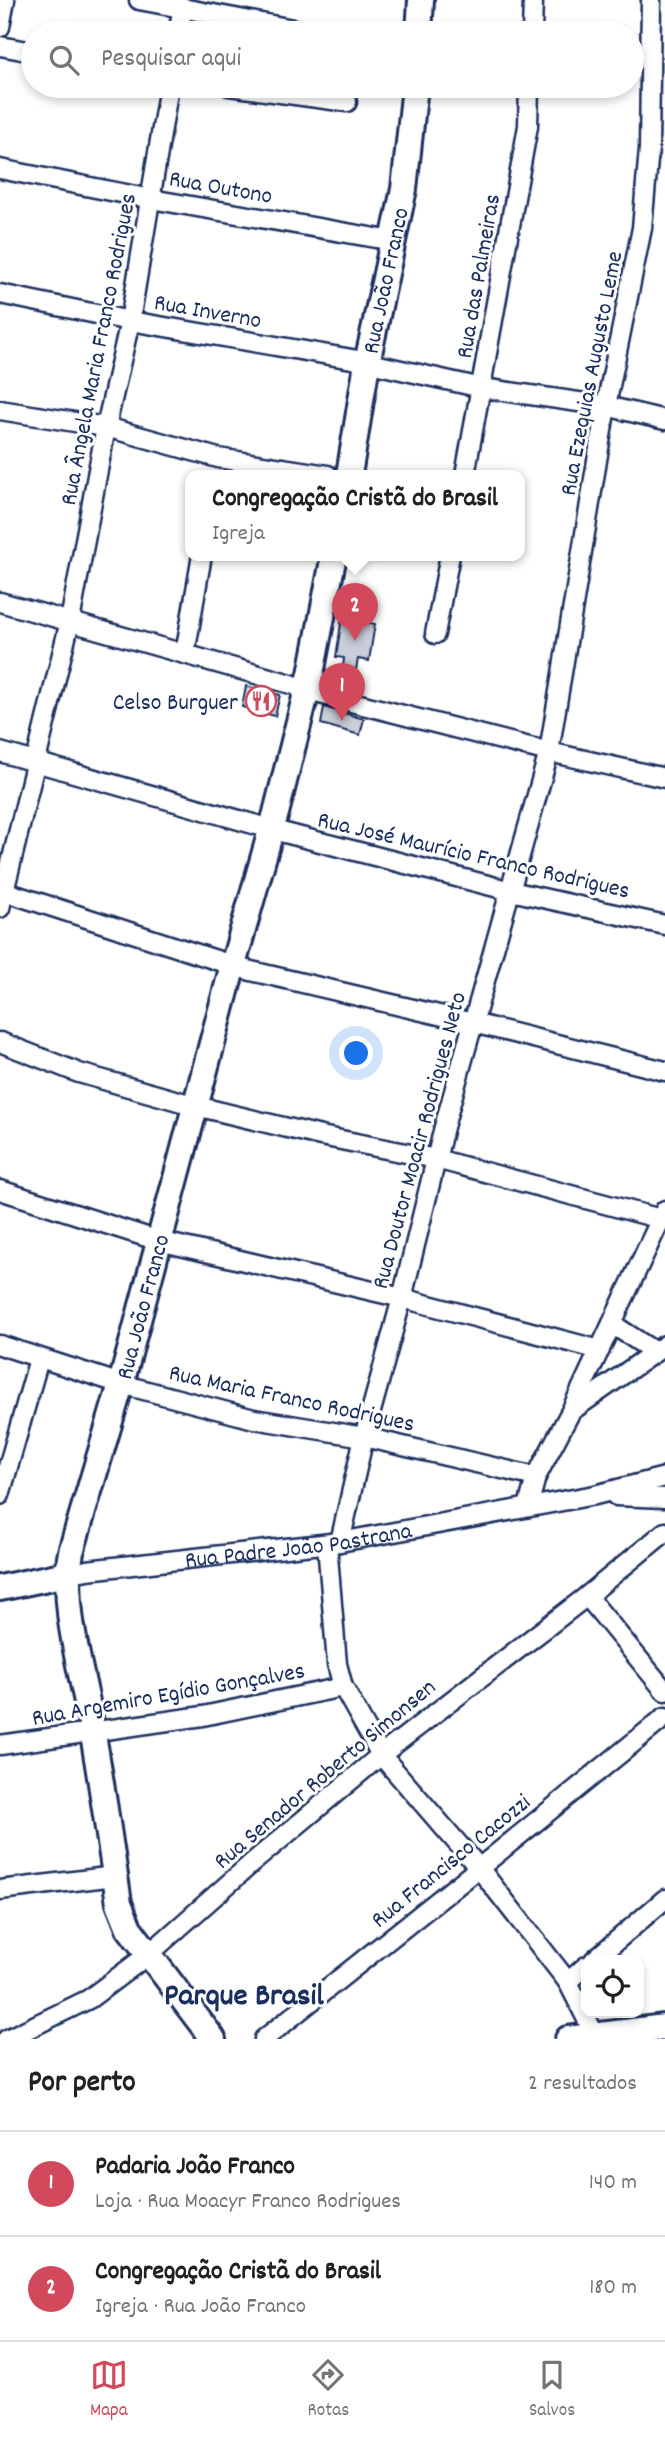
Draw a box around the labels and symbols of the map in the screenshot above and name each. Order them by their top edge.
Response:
street label: Rua Outono [166,163,275,215]
street label: Rua Ângela Maria Franco Rodrigues [53,191,147,509]
street label: Rua das Palmeiras [449,192,511,361]
street label: Rua João Franco [355,205,420,357]
street label: Rua Ezequias Augusto Leme [553,248,633,499]
street label: Rua Inverno [151,287,264,339]
pin: 2 [332,583,378,641]
pin: 1 [319,663,365,721]
restaurant icon: Celso Burguer [244,684,278,718]
place label: Celso Burguer [113,687,238,721]
street label: Rua José Maurício Franco Rodrigues [314,804,633,909]
street label: Rua Doutor Moacir Rodrigues Neto [365,988,477,1293]
your location [339,1036,373,1070]
street label: Rua João Franco [109,1231,180,1384]
street label: Rua Maria Franco Rodrigues [165,1357,417,1443]
street label: Rua Padre João Pastrana [183,1515,415,1579]
street label: Rua Argemiro Egídio Gonçalves [29,1655,308,1737]
street label: Rua Senador Roberto Simonsen [207,1672,444,1879]
street label: Rua Francisco Cacozzi [365,1787,539,1937]
district label: Parque Brasil [164,1975,324,2021]

